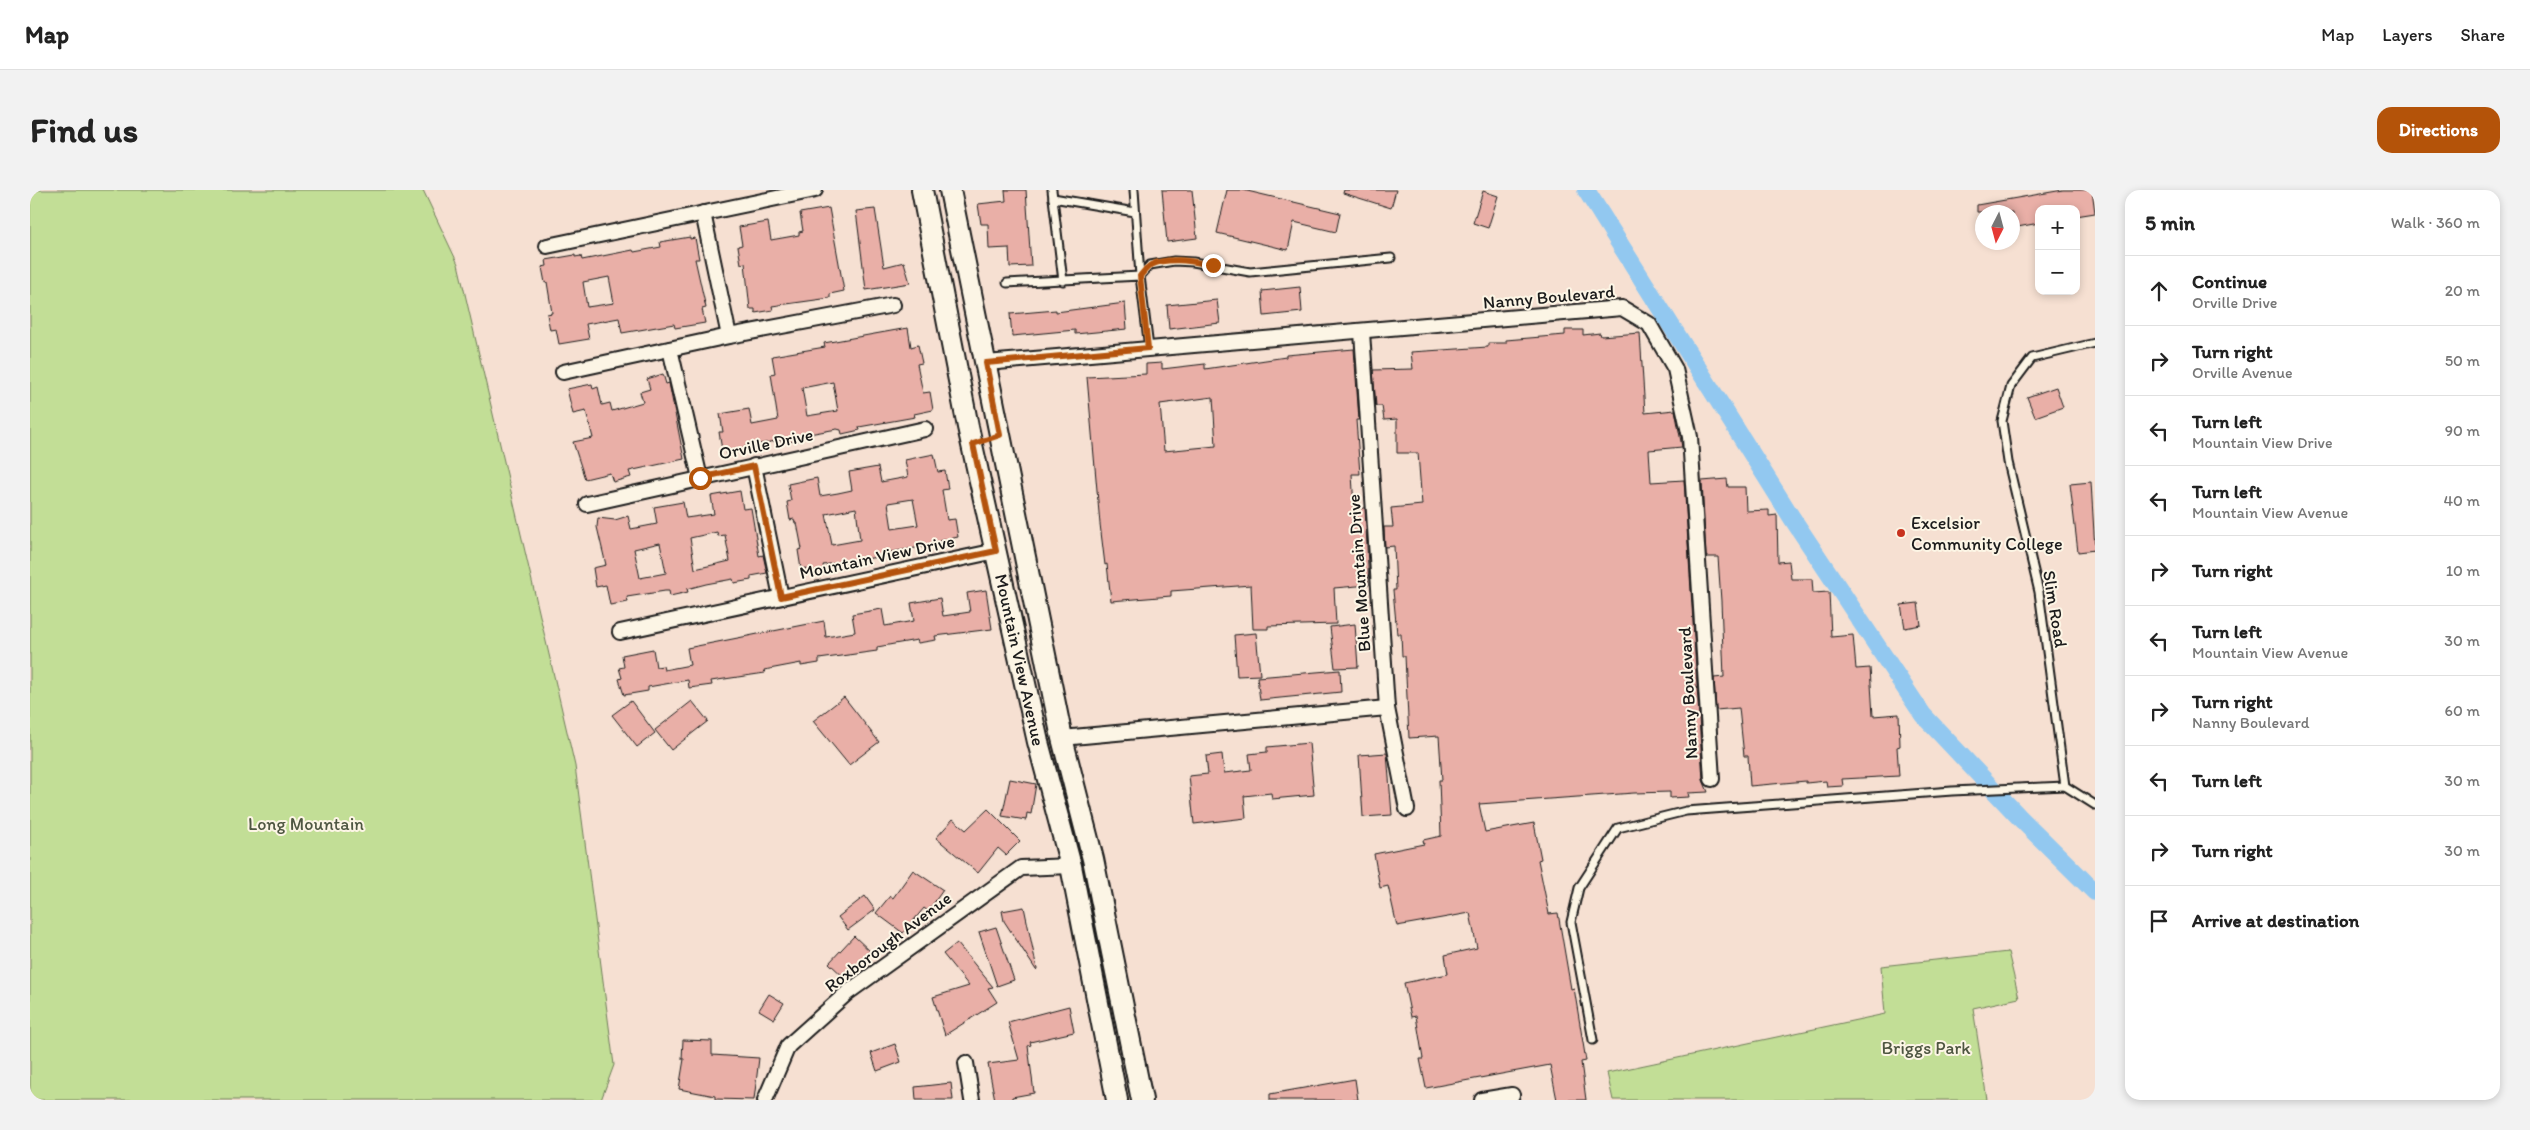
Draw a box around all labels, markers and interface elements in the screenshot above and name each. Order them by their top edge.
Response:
text: Map [25,20,69,49]
text: Map [2321,24,2354,46]
text: Layers [2382,24,2432,46]
text: Share [2460,24,2505,46]
button: Directions [2377,107,2500,153]
text: Find us [30,109,138,151]
north arrow [1975,205,2020,250]
map controls [2035,205,2080,295]
button: + [2035,205,2080,250]
text: 5 min [2145,210,2195,235]
text: Walk · 360 m [2391,213,2480,232]
button: − [2035,250,2080,295]
route end [1202,254,1225,277]
text: Continue [2192,270,2267,293]
icon: ahead [2145,277,2173,305]
street label: Nanny Boulevard [1482,280,1616,314]
text: 20 m [2445,281,2480,300]
text: Orville Drive [2192,293,2277,312]
text: Turn right [2192,340,2273,363]
icon: right [2145,347,2173,375]
text: 50 m [2445,351,2480,370]
text: Orville Avenue [2192,363,2293,382]
text: Turn left [2192,410,2262,433]
icon: left [2145,417,2173,445]
text: 90 m [2445,421,2480,440]
street label: Orville Drive [717,423,815,465]
text: Mountain View Drive [2192,433,2333,452]
route start [689,467,712,490]
text: Turn left [2192,480,2262,503]
icon: left [2145,487,2173,515]
text: 40 m [2443,491,2480,510]
street label: Blue Mountain Drive [1343,493,1375,653]
text: Mountain View Avenue [2192,503,2348,522]
place label: Excelsior Community College [1911,512,2063,555]
marker: Excelsior Community College [1895,527,1907,539]
street label: Mountain View Drive [797,530,957,584]
icon: right [2145,557,2173,585]
text: Turn right [2192,559,2273,582]
text: 10 m [2446,561,2480,580]
street label: Slim Road [2038,569,2072,649]
street label: Mountain View Avenue [990,572,1050,748]
text: Turn left [2192,620,2262,643]
street label: Nanny Boulevard [1674,626,1702,760]
icon: left [2145,627,2173,655]
text: 30 m [2444,631,2480,650]
text: Mountain View Avenue [2192,643,2348,662]
text: Turn right [2192,690,2273,713]
icon: right [2145,697,2173,725]
text: 60 m [2445,701,2480,720]
text: Nanny Boulevard [2192,713,2310,732]
icon: left [2145,767,2173,795]
text: Turn left [2192,769,2262,792]
text: 30 m [2444,771,2480,790]
park label: Long Mountain [248,813,364,835]
icon: right [2145,837,2173,865]
text: Turn right [2192,839,2273,862]
text: 30 m [2444,841,2480,860]
street label: Roxborough Avenue [820,887,956,997]
icon: arrive [2145,907,2173,935]
text: Arrive at destination [2192,909,2359,932]
park label: Briggs Park [1881,1037,1971,1059]

